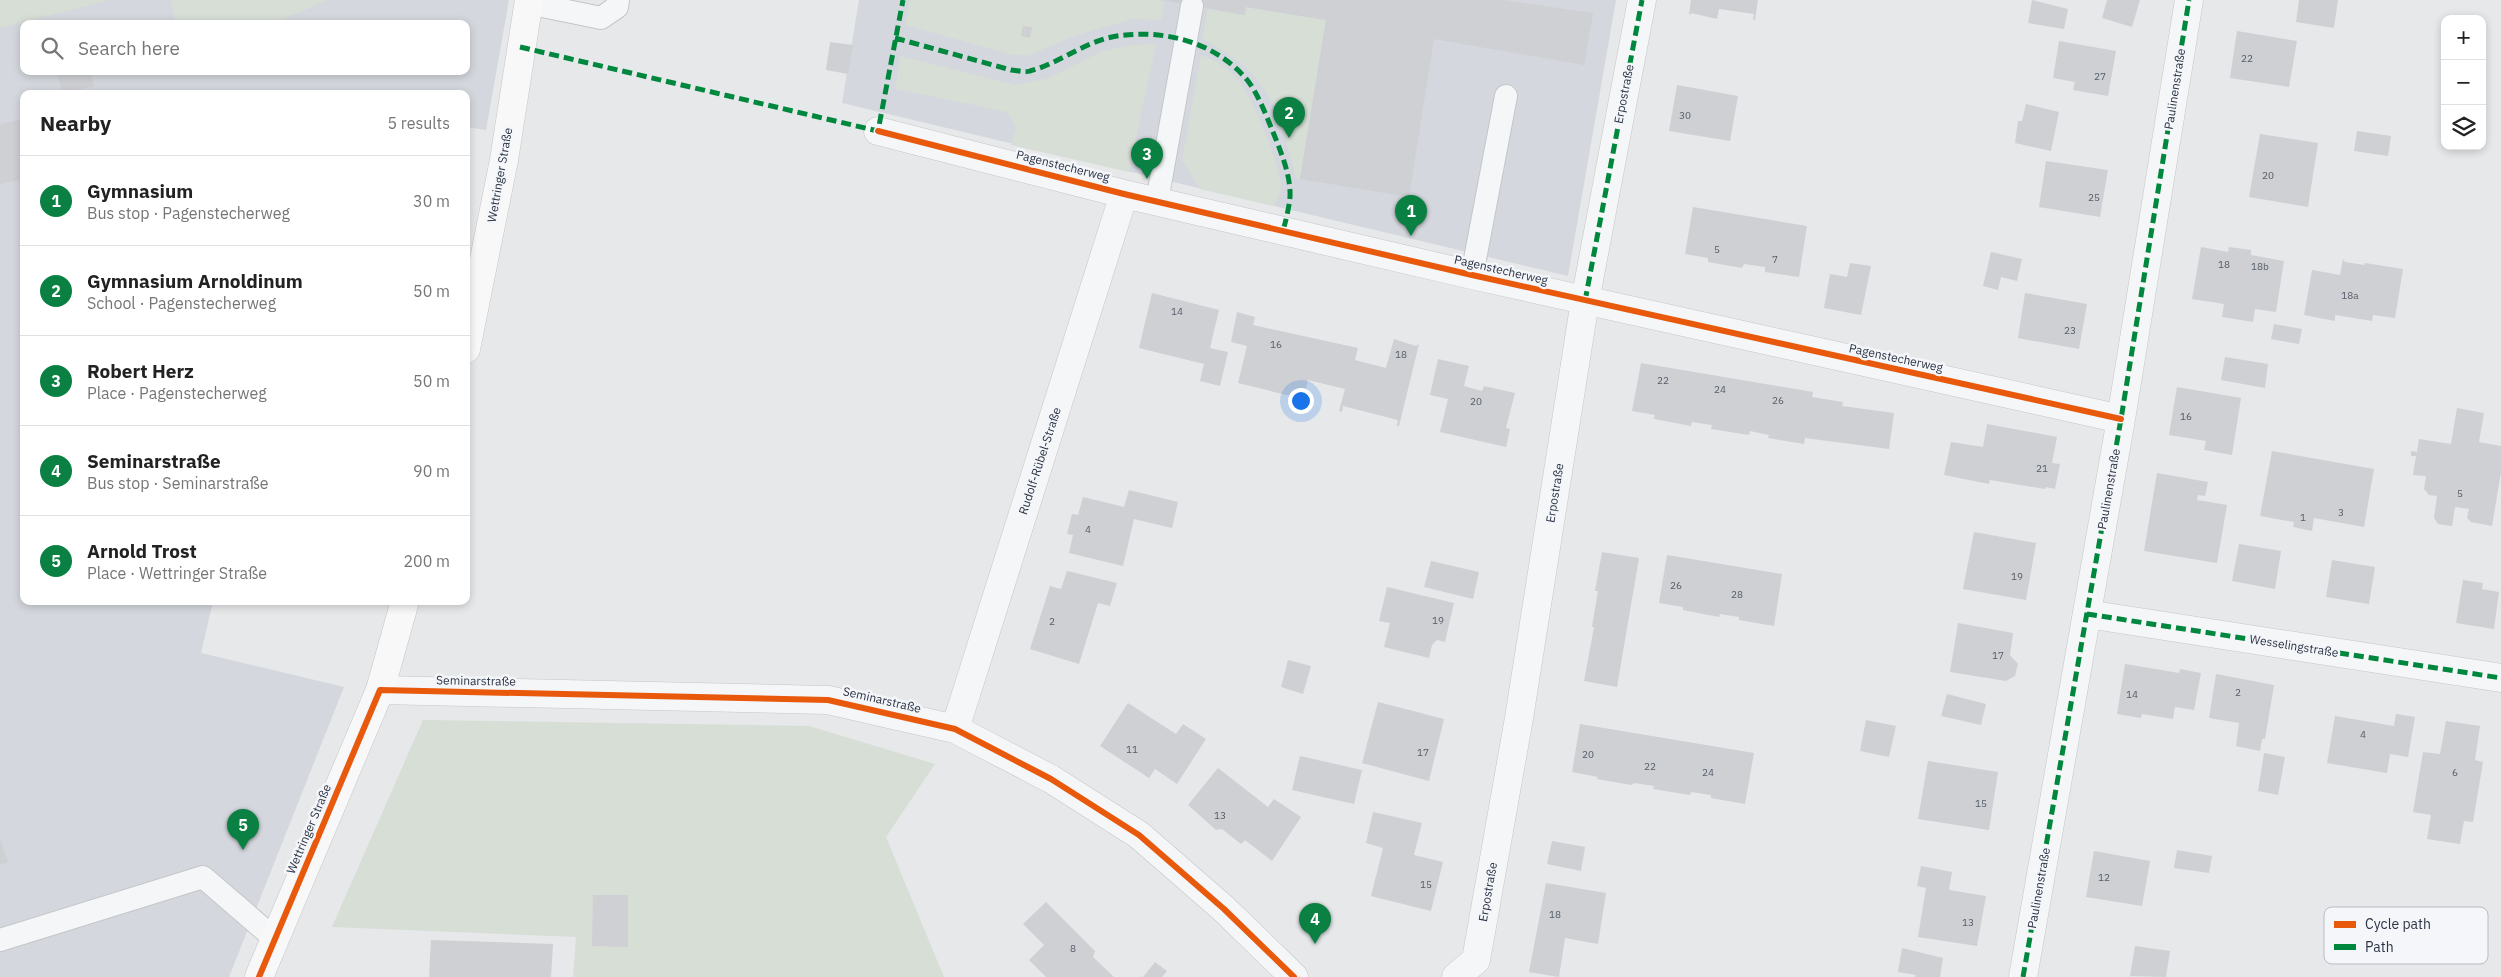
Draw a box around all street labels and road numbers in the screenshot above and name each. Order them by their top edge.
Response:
street label: Paulinenstraße [2161,47,2188,131]
street label: Erpostraße [1610,63,1637,125]
street label: Wettringer Straße [484,126,515,223]
street label: Pagenstecherweg [1015,147,1112,185]
street label: Pagenstecherweg [1453,251,1550,288]
street label: Pagenstecherweg [1848,340,1945,375]
street label: Rudolf-Rübel-Straße [1015,405,1064,516]
street label: Paulinenstraße [2094,447,2123,531]
street label: Erpostraße [1542,462,1567,524]
street label: Wesselingstraße [2249,631,2340,660]
street label: Seminarstraße [436,672,516,689]
street label: Seminarstraße [842,683,923,716]
street label: Wettringer Straße [283,781,334,876]
street label: Paulinenstraße [2024,846,2053,930]
street label: Erpostraße [1475,861,1500,923]

